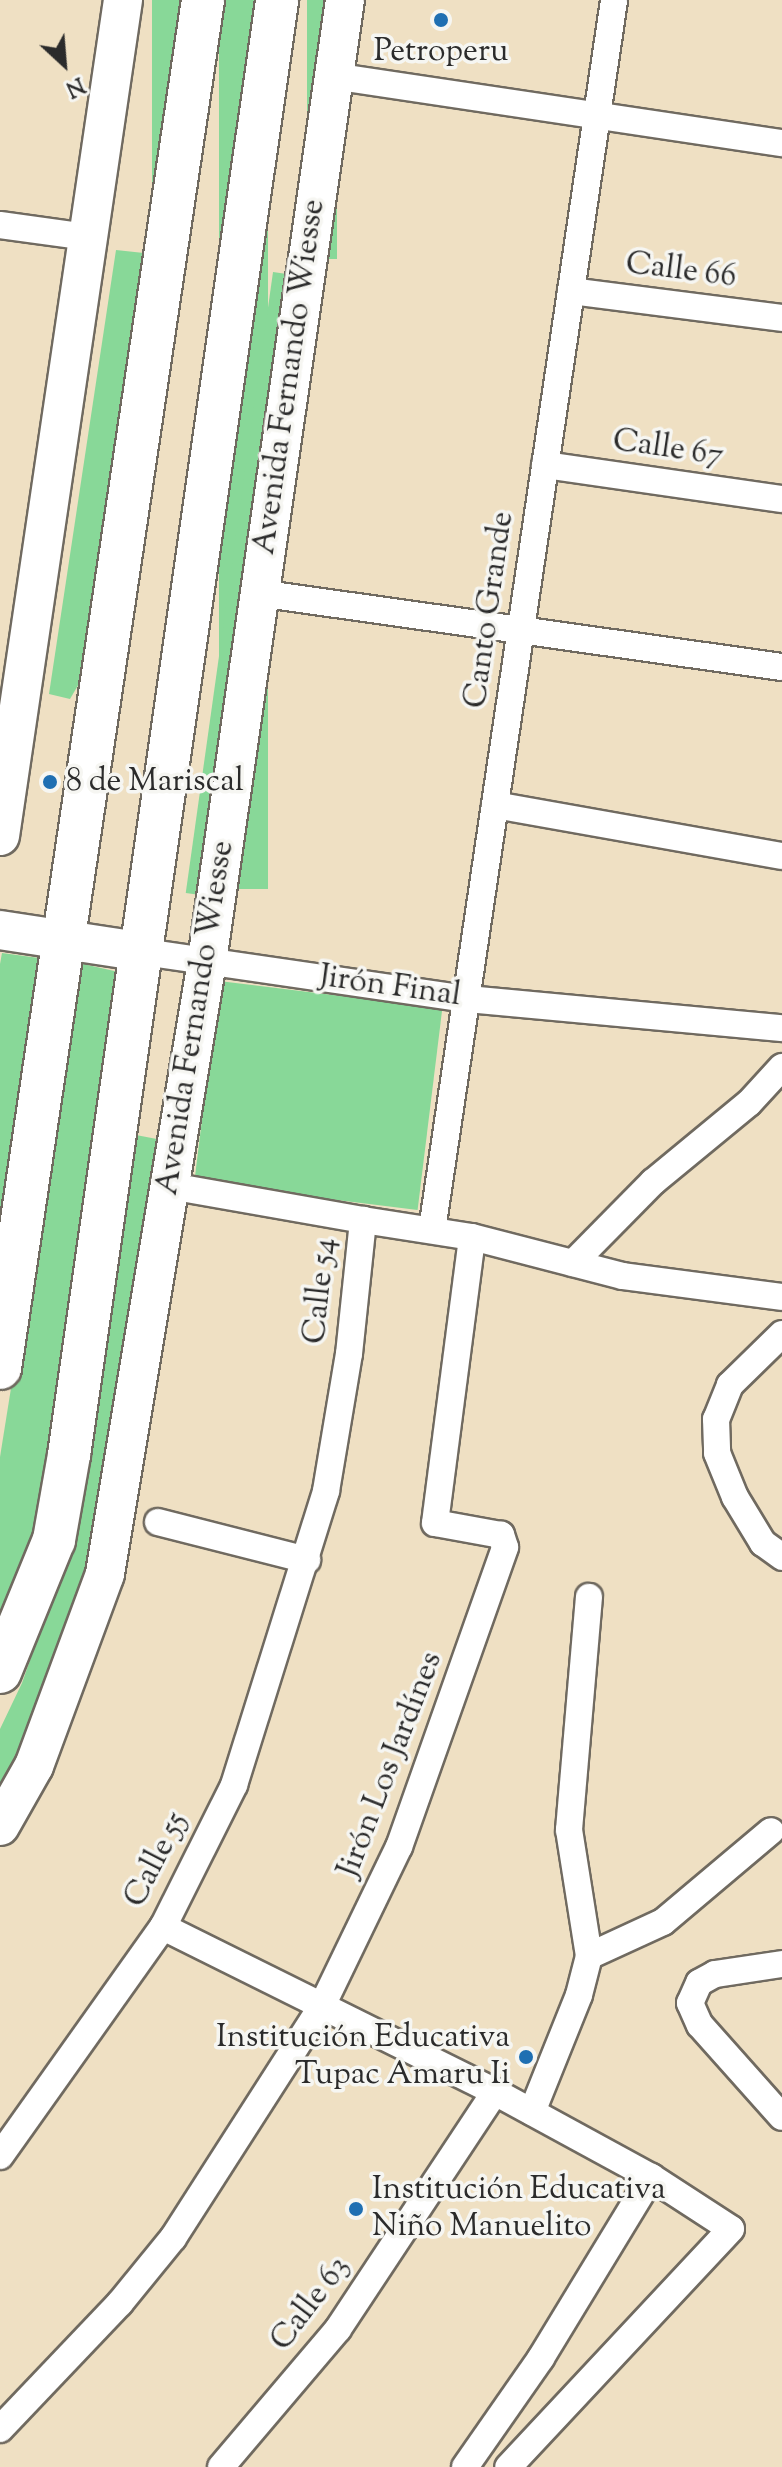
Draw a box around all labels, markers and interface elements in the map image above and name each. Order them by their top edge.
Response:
marker: Petroperu [432,11,450,29]
north arrow [24,24,104,104]
place label: Petroperu [374,33,508,71]
text: N [60,67,89,104]
street label: Avenida Fernando Wiesse [246,197,334,557]
street label: Calle 66 [623,245,739,297]
street label: Calle 67 [610,422,726,476]
street label: Canto Grande [457,509,523,711]
place label: 8 de Mariscal [66,763,244,801]
marker: 8 de Mariscal [41,773,59,791]
street label: Avenida Fernando Wiesse [149,838,243,1198]
street label: Jirón Final [317,958,463,1016]
street label: Calle 54 [296,1236,346,1346]
street label: Jirón Los Jardínes [330,1647,452,1883]
street label: Calle 55 [117,1806,197,1914]
place label: Institución Educativa Tupac Amaru Ii [216,2020,510,2095]
marker: Institución Educativa Tupac Amaru Ii [517,2048,535,2066]
place label: Institución Educativa Niño Manuelito [372,2172,666,2247]
marker: Institución Educativa Niño Manuelito [347,2200,365,2218]
street label: Calle 63 [263,2249,359,2359]

